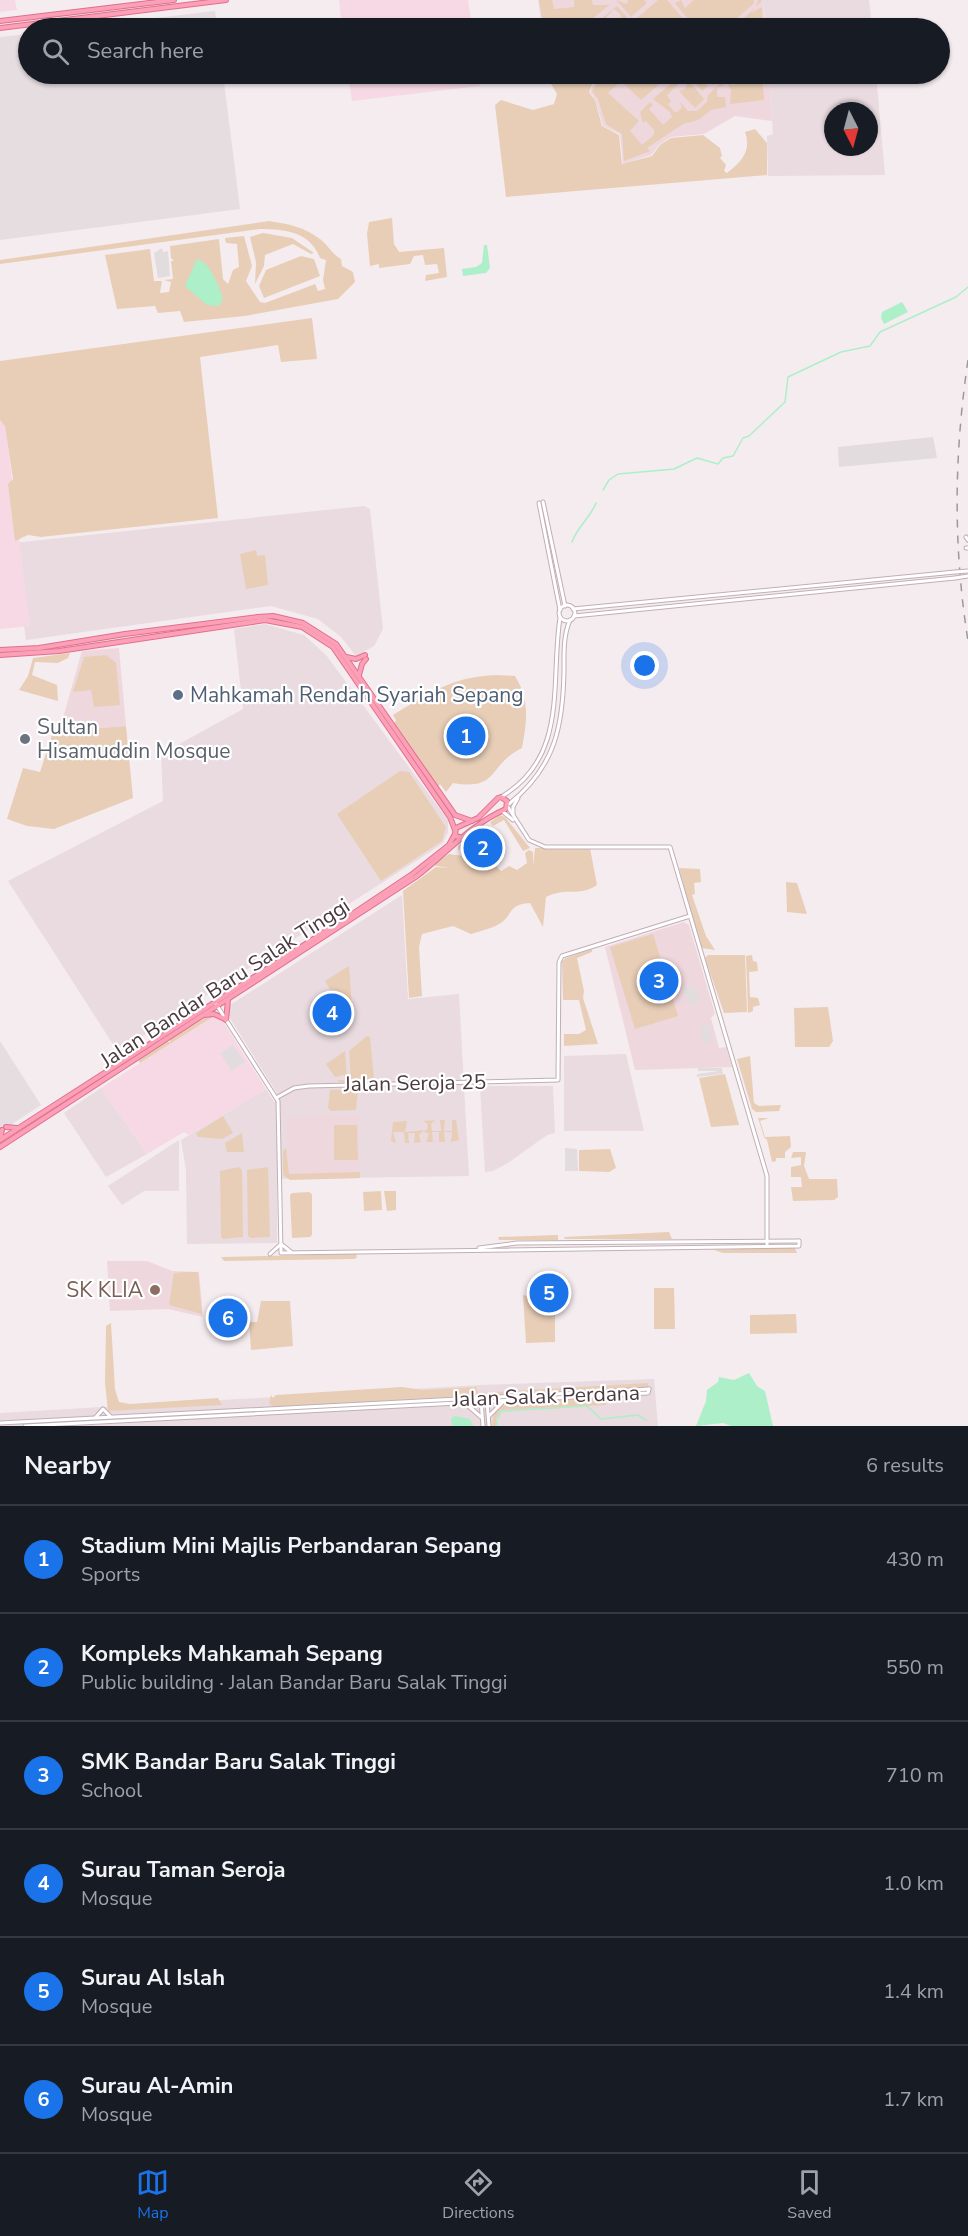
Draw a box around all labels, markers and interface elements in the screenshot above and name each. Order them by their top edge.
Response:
search box [18,18,950,84]
icon: search [39,35,72,68]
text: Search here [87,36,204,66]
north arrow [824,102,878,156]
your location [630,651,659,680]
place label: Mahkamah Rendah Syariah Sepang [190,681,524,709]
marker: Mahkamah Rendah Syariah Sepang [171,688,185,702]
place label: Sultan Hisamuddin Mosque [37,713,230,765]
pin: 1 [446,714,486,758]
marker: Sultan Hisamuddin Mosque [18,732,32,746]
pin: 2 [464,826,502,870]
street label: Jalan Bandar Baru Salak Tinggi [94,892,355,1075]
pin: 3 [640,958,678,1004]
pin: 4 [312,990,352,1036]
street label: Jalan Seroja 25 [343,1068,486,1098]
pin: 5 [530,1270,568,1316]
place label: SK KLIA [66,1276,143,1304]
marker: SK KLIA [148,1283,162,1297]
pin: 6 [208,1296,248,1340]
street label: Jalan Salak Perdana [451,1379,640,1413]
text: Nearby [24,1448,111,1483]
text: 6 results [866,1452,944,1479]
text: Stadium Mini Majlis Perbandaran Sepang [81,1531,502,1561]
text: 1 [38,1546,50,1573]
text: 430 m [886,1546,944,1573]
text: Sports [81,1561,140,1588]
text: Kompleks Mahkamah Sepang [81,1639,383,1669]
text: 2 [38,1654,50,1681]
text: 550 m [886,1654,944,1681]
text: Public building · Jalan Bandar Baru Salak Tinggi [81,1669,507,1696]
text: SMK Bandar Baru Salak Tinggi [81,1747,396,1777]
text: 3 [38,1762,50,1789]
text: 710 m [886,1762,944,1789]
text: School [81,1777,142,1804]
text: Surau Taman Seroja [81,1855,286,1885]
text: 4 [38,1870,50,1897]
text: 1.0 km [883,1870,944,1897]
text: Mosque [81,1885,152,1912]
text: Surau Al Islah [81,1963,225,1993]
text: 5 [38,1978,50,2005]
text: 1.4 km [883,1978,944,2005]
text: Mosque [81,1993,152,2020]
text: Surau Al-Amin [81,2071,233,2101]
text: 6 [38,2086,50,2113]
text: 1.7 km [883,2086,944,2113]
text: Mosque [81,2101,152,2128]
tab: Map [136,2166,169,2224]
tab: Directions [442,2166,514,2224]
tab: Saved [787,2166,832,2224]

